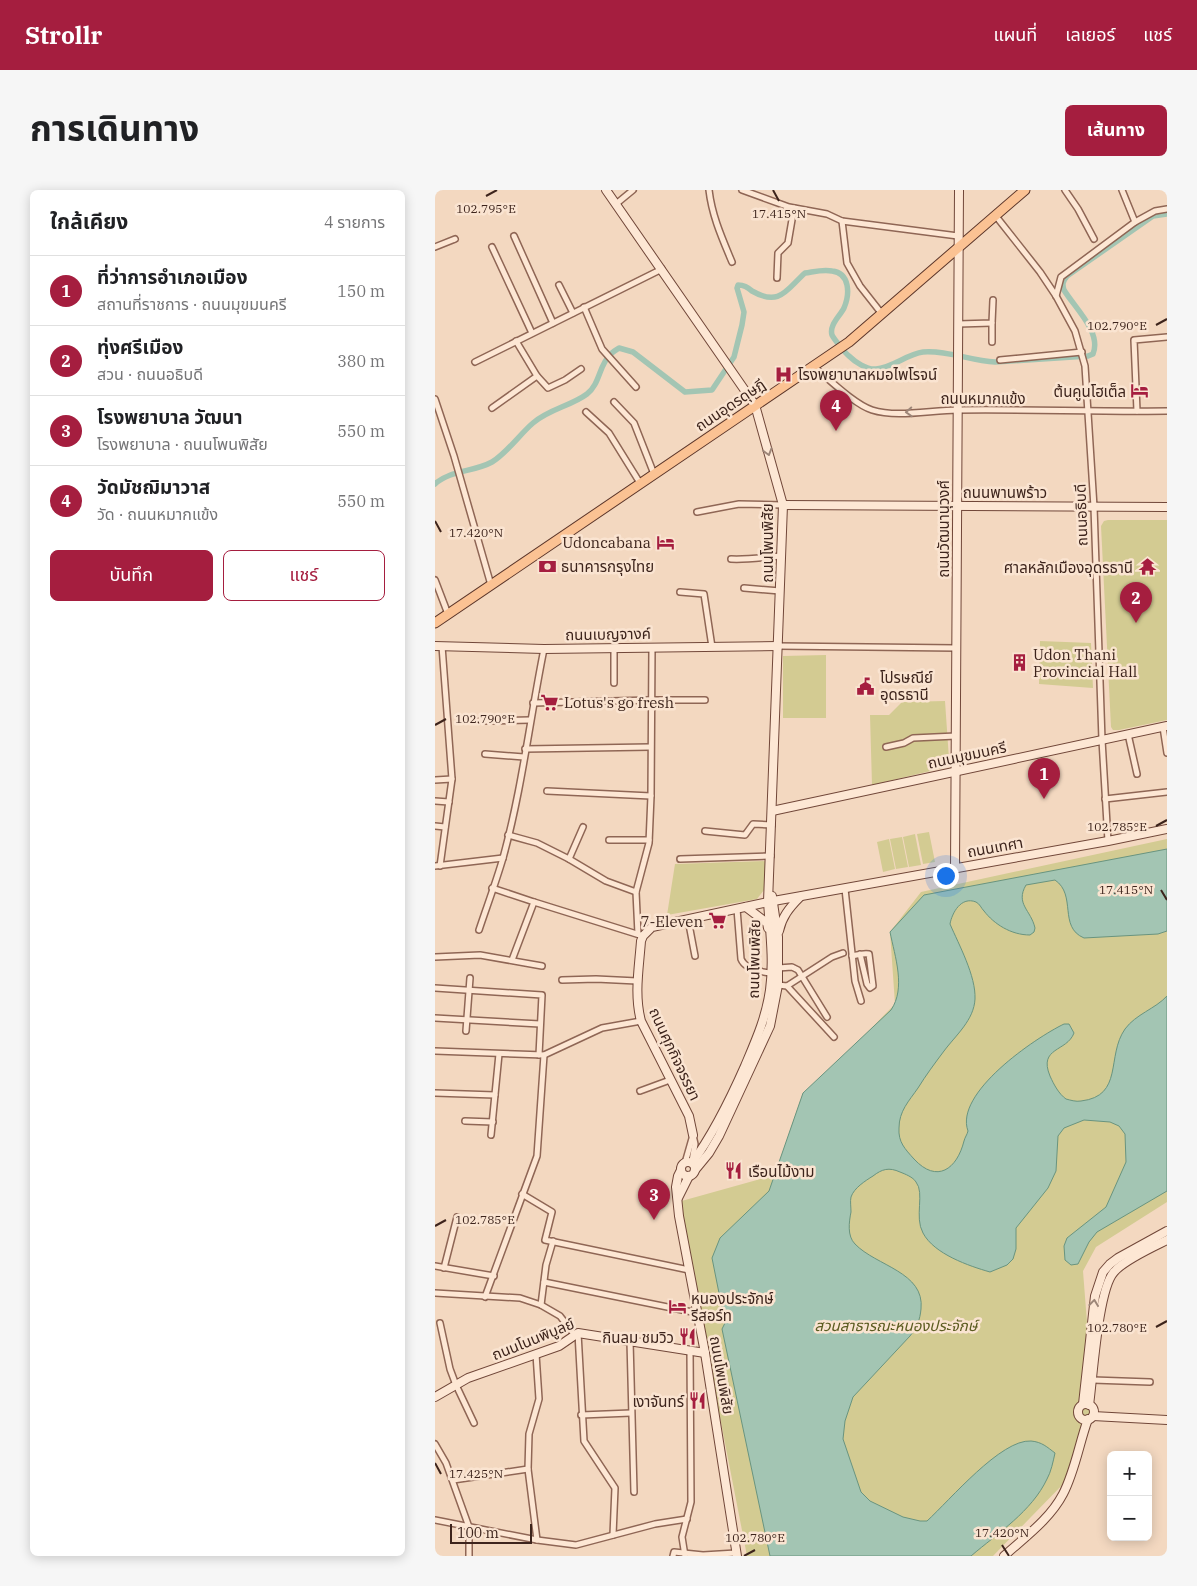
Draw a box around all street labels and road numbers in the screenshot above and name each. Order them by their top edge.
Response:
street label: ถนนอุดรดุษฎี [691,375,769,435]
street label: ถนนหมากแข้ง [940,389,1026,408]
street label: ถนนวัฒนานุวงศ์ [934,480,953,578]
street label: ถนนพานพร้าว [963,483,1047,502]
street label: ถนนอธิบดี [1070,483,1092,547]
street label: ถนนโพนพิสัย [758,503,777,583]
street label: ถนนเบญจางค์ [565,624,651,644]
street label: ถนนมุขมนครี [926,737,1008,773]
street label: ถนนเทศา [966,833,1024,861]
street label: ถนนโพนพิสัย [744,919,764,999]
street label: ถนนศุภกิจจรรยา [645,1004,705,1104]
street label: ถนนโนนพิบูลย์ [489,1314,577,1364]
street label: ถนนโพนพิสัย [706,1334,738,1416]

